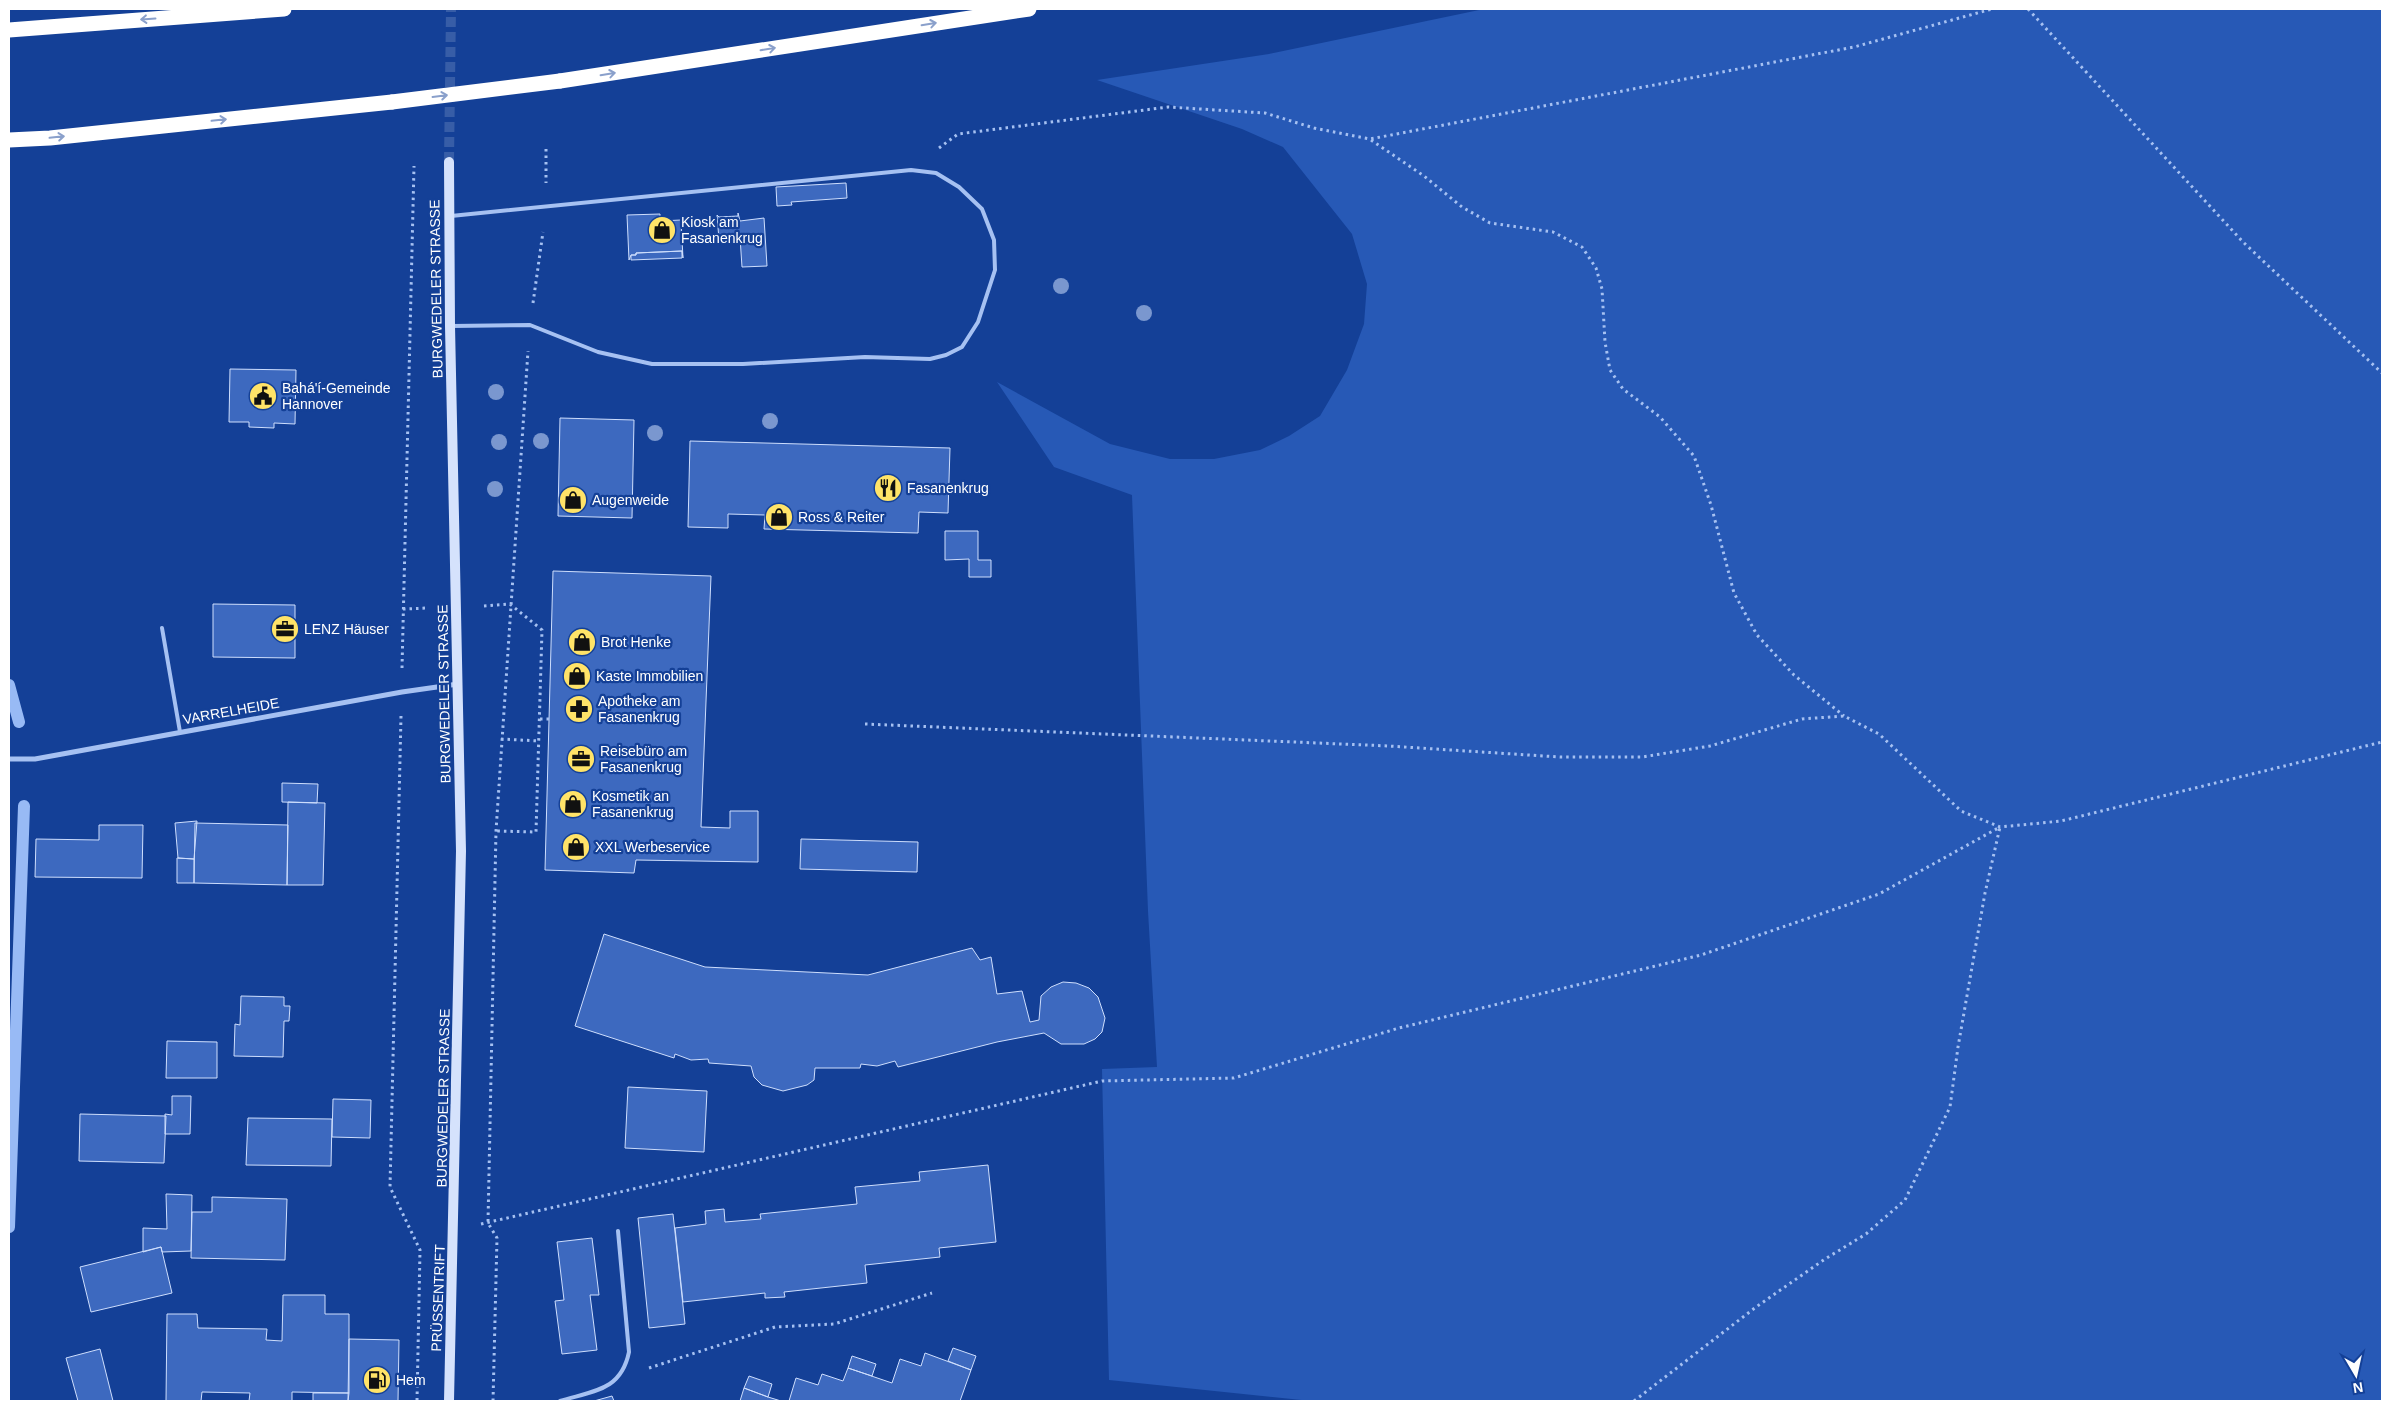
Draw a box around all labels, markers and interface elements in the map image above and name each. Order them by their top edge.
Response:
one-way arrow [140,15,156,24]
one-way arrow [921,19,937,29]
one-way arrow [760,44,776,54]
one-way arrow [600,69,616,79]
one-way arrow [432,91,448,101]
one-way arrow [211,115,227,125]
one-way arrow [49,132,65,142]
street label: BURGWEDELER STRASSE [426,199,446,379]
place label: Kiosk am Fasanenkrug [681,214,763,246]
shop icon: Kiosk am Fasanenkrug [647,215,677,245]
place label: Bahá'í-Gemeinde Hannover [282,380,391,412]
public building icon: Bahá'í-Gemeinde Hannover [248,381,278,411]
restaurant icon: Fasanenkrug [873,473,903,503]
place label: Fasanenkrug [907,480,989,496]
shop icon: Augenweide [558,485,588,515]
place label: Augenweide [592,492,669,508]
shop icon: Ross & Reiter [764,502,794,532]
place label: Ross & Reiter [798,509,885,525]
street label: BURGWEDELER STRASSE [434,604,454,784]
office icon: LENZ Häuser [270,614,300,644]
place label: LENZ Häuser [304,621,389,637]
shop icon: Brot Henke [567,627,597,657]
place label: Brot Henke [601,634,671,650]
shop icon: Kaste Immobilien [562,661,592,691]
place label: Kaste Immobilien [596,668,703,684]
place label: Apotheke am Fasanenkrug [598,693,681,725]
pharmacy icon: Apotheke am Fasanenkrug [564,694,594,724]
street label: VARRELHEIDE [181,695,281,727]
place label: Reisebüro am Fasanenkrug [600,743,687,775]
office icon: Reisebüro am Fasanenkrug [566,744,596,774]
place label: Kosmetik an Fasanenkrug [592,788,674,820]
shop icon: Kosmetik an Fasanenkrug [558,789,588,819]
shop icon: XXL Werbeservice [561,832,591,862]
place label: XXL Werbeservice [595,839,710,855]
street label: BURGWEDELER STRASSE [433,1008,453,1188]
street label: PRÜSSENTRIFT [427,1244,448,1352]
north arrow [2331,1350,2381,1400]
fuel station icon: Hem [362,1365,392,1395]
place label: Hem [396,1372,426,1388]
text: N [2352,1379,2364,1397]

